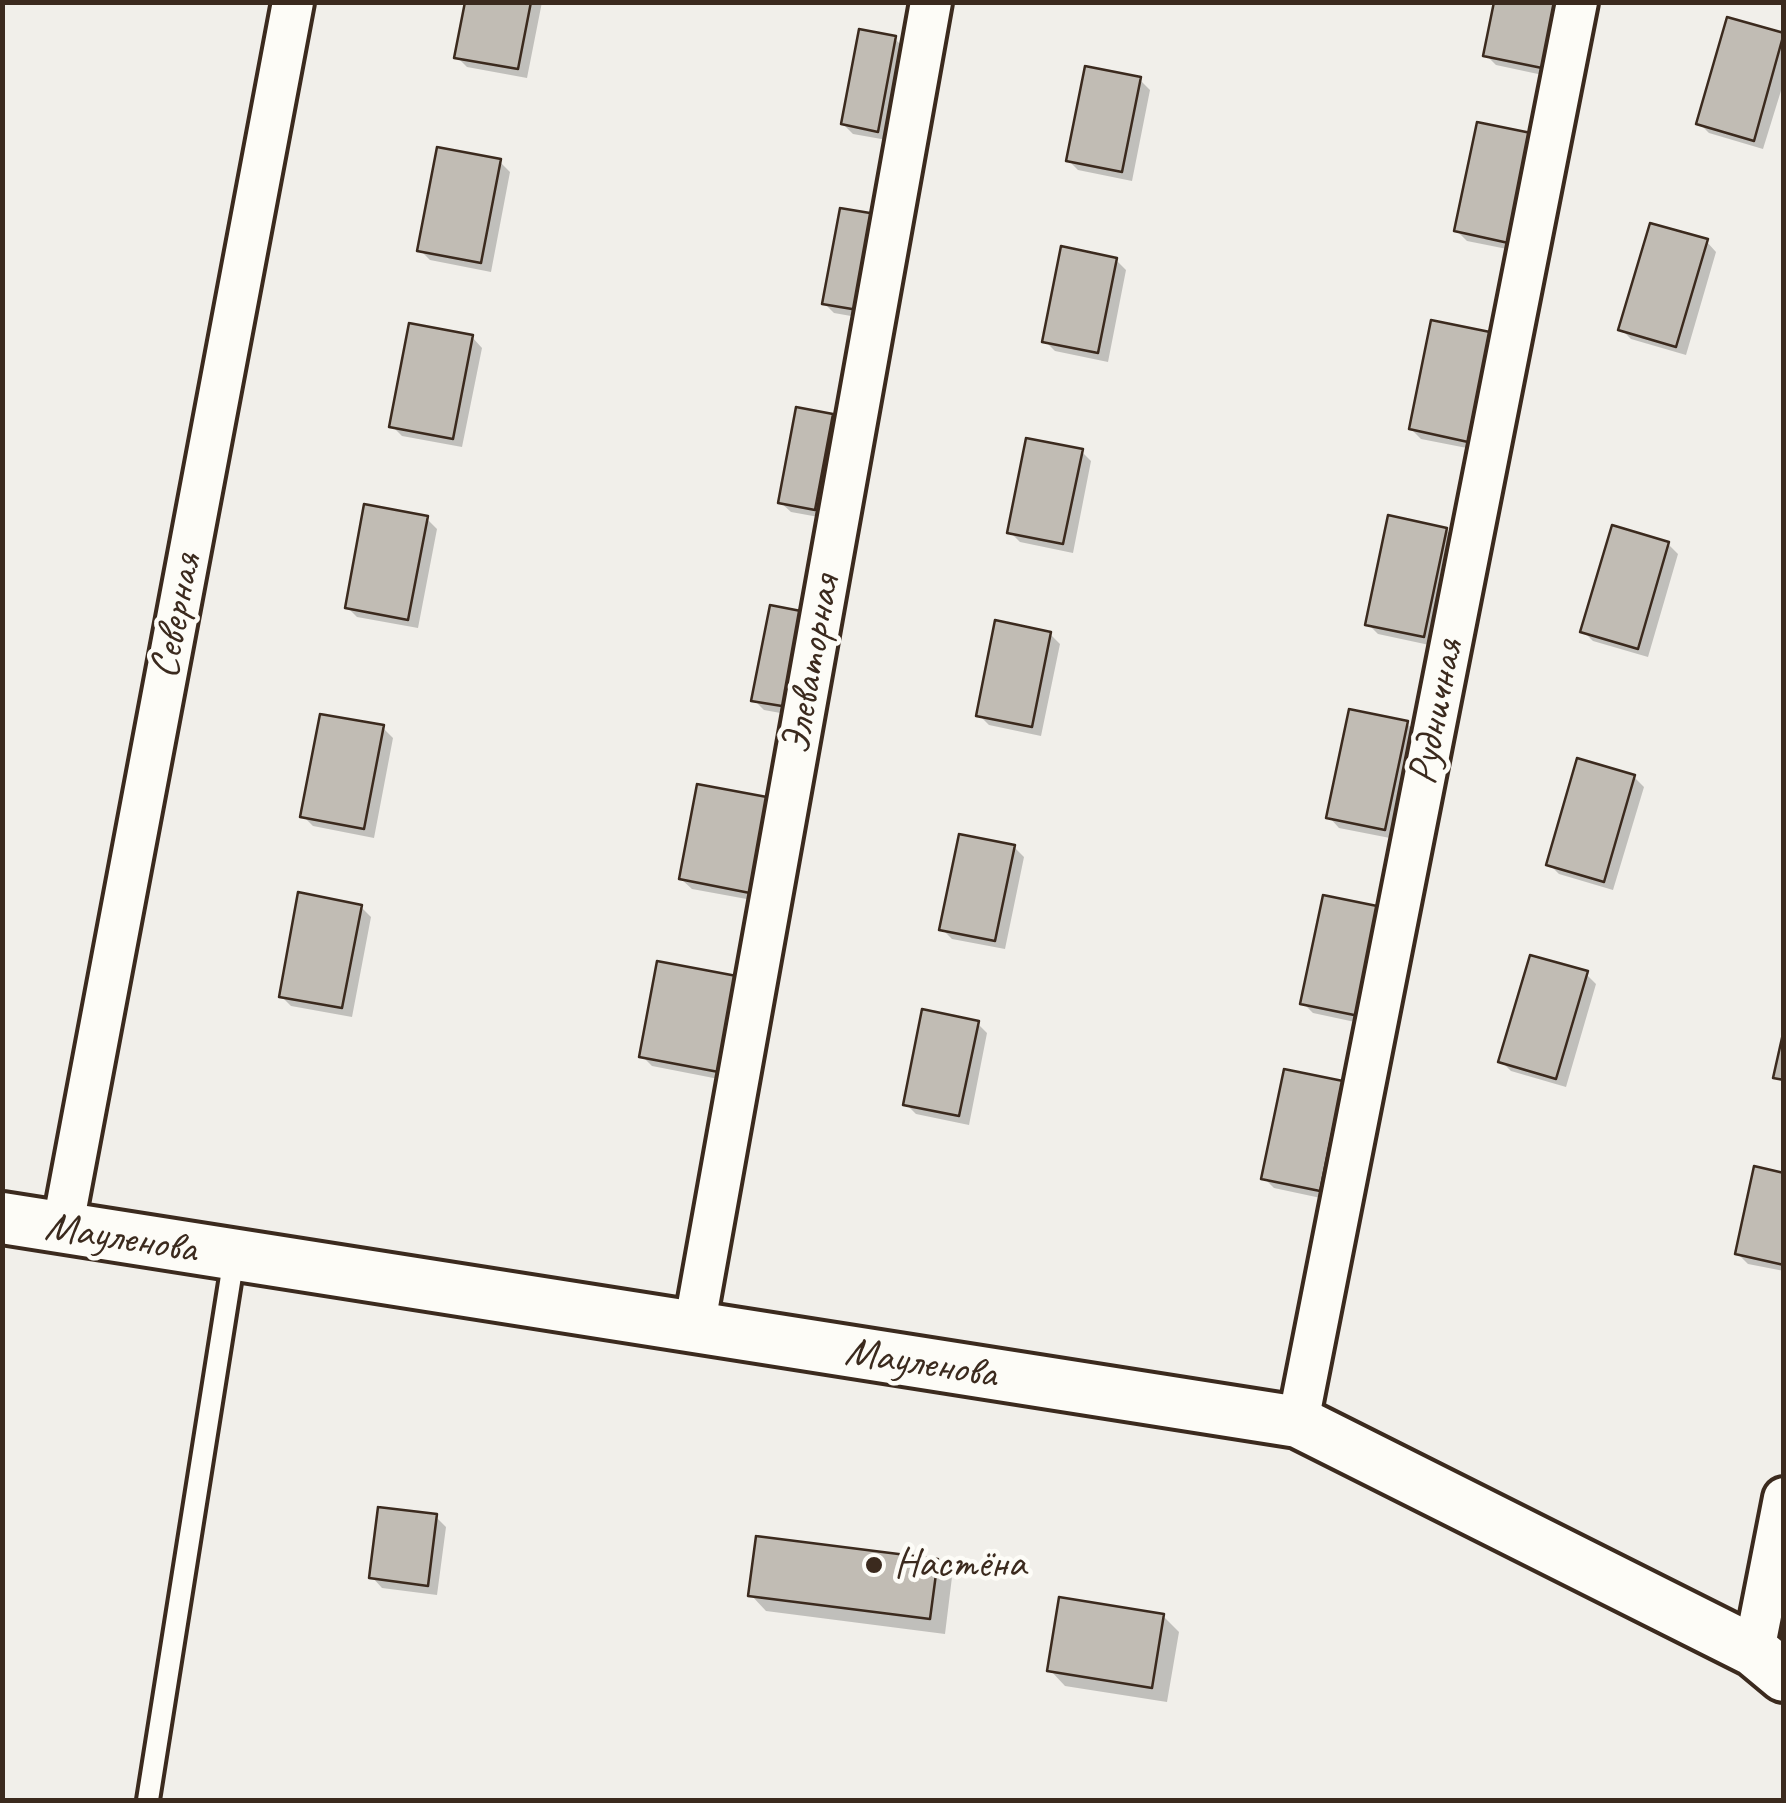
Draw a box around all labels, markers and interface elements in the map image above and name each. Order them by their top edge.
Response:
street label: Северная [140,549,214,683]
street label: Элеваторная [772,572,852,758]
street label: Рудничная [1398,635,1476,789]
street label: Мауленова [42,1202,200,1276]
street label: Мауленова [842,1327,1000,1401]
place label: Настёна [894,1540,1026,1590]
marker: Настёна [863,1554,885,1576]

